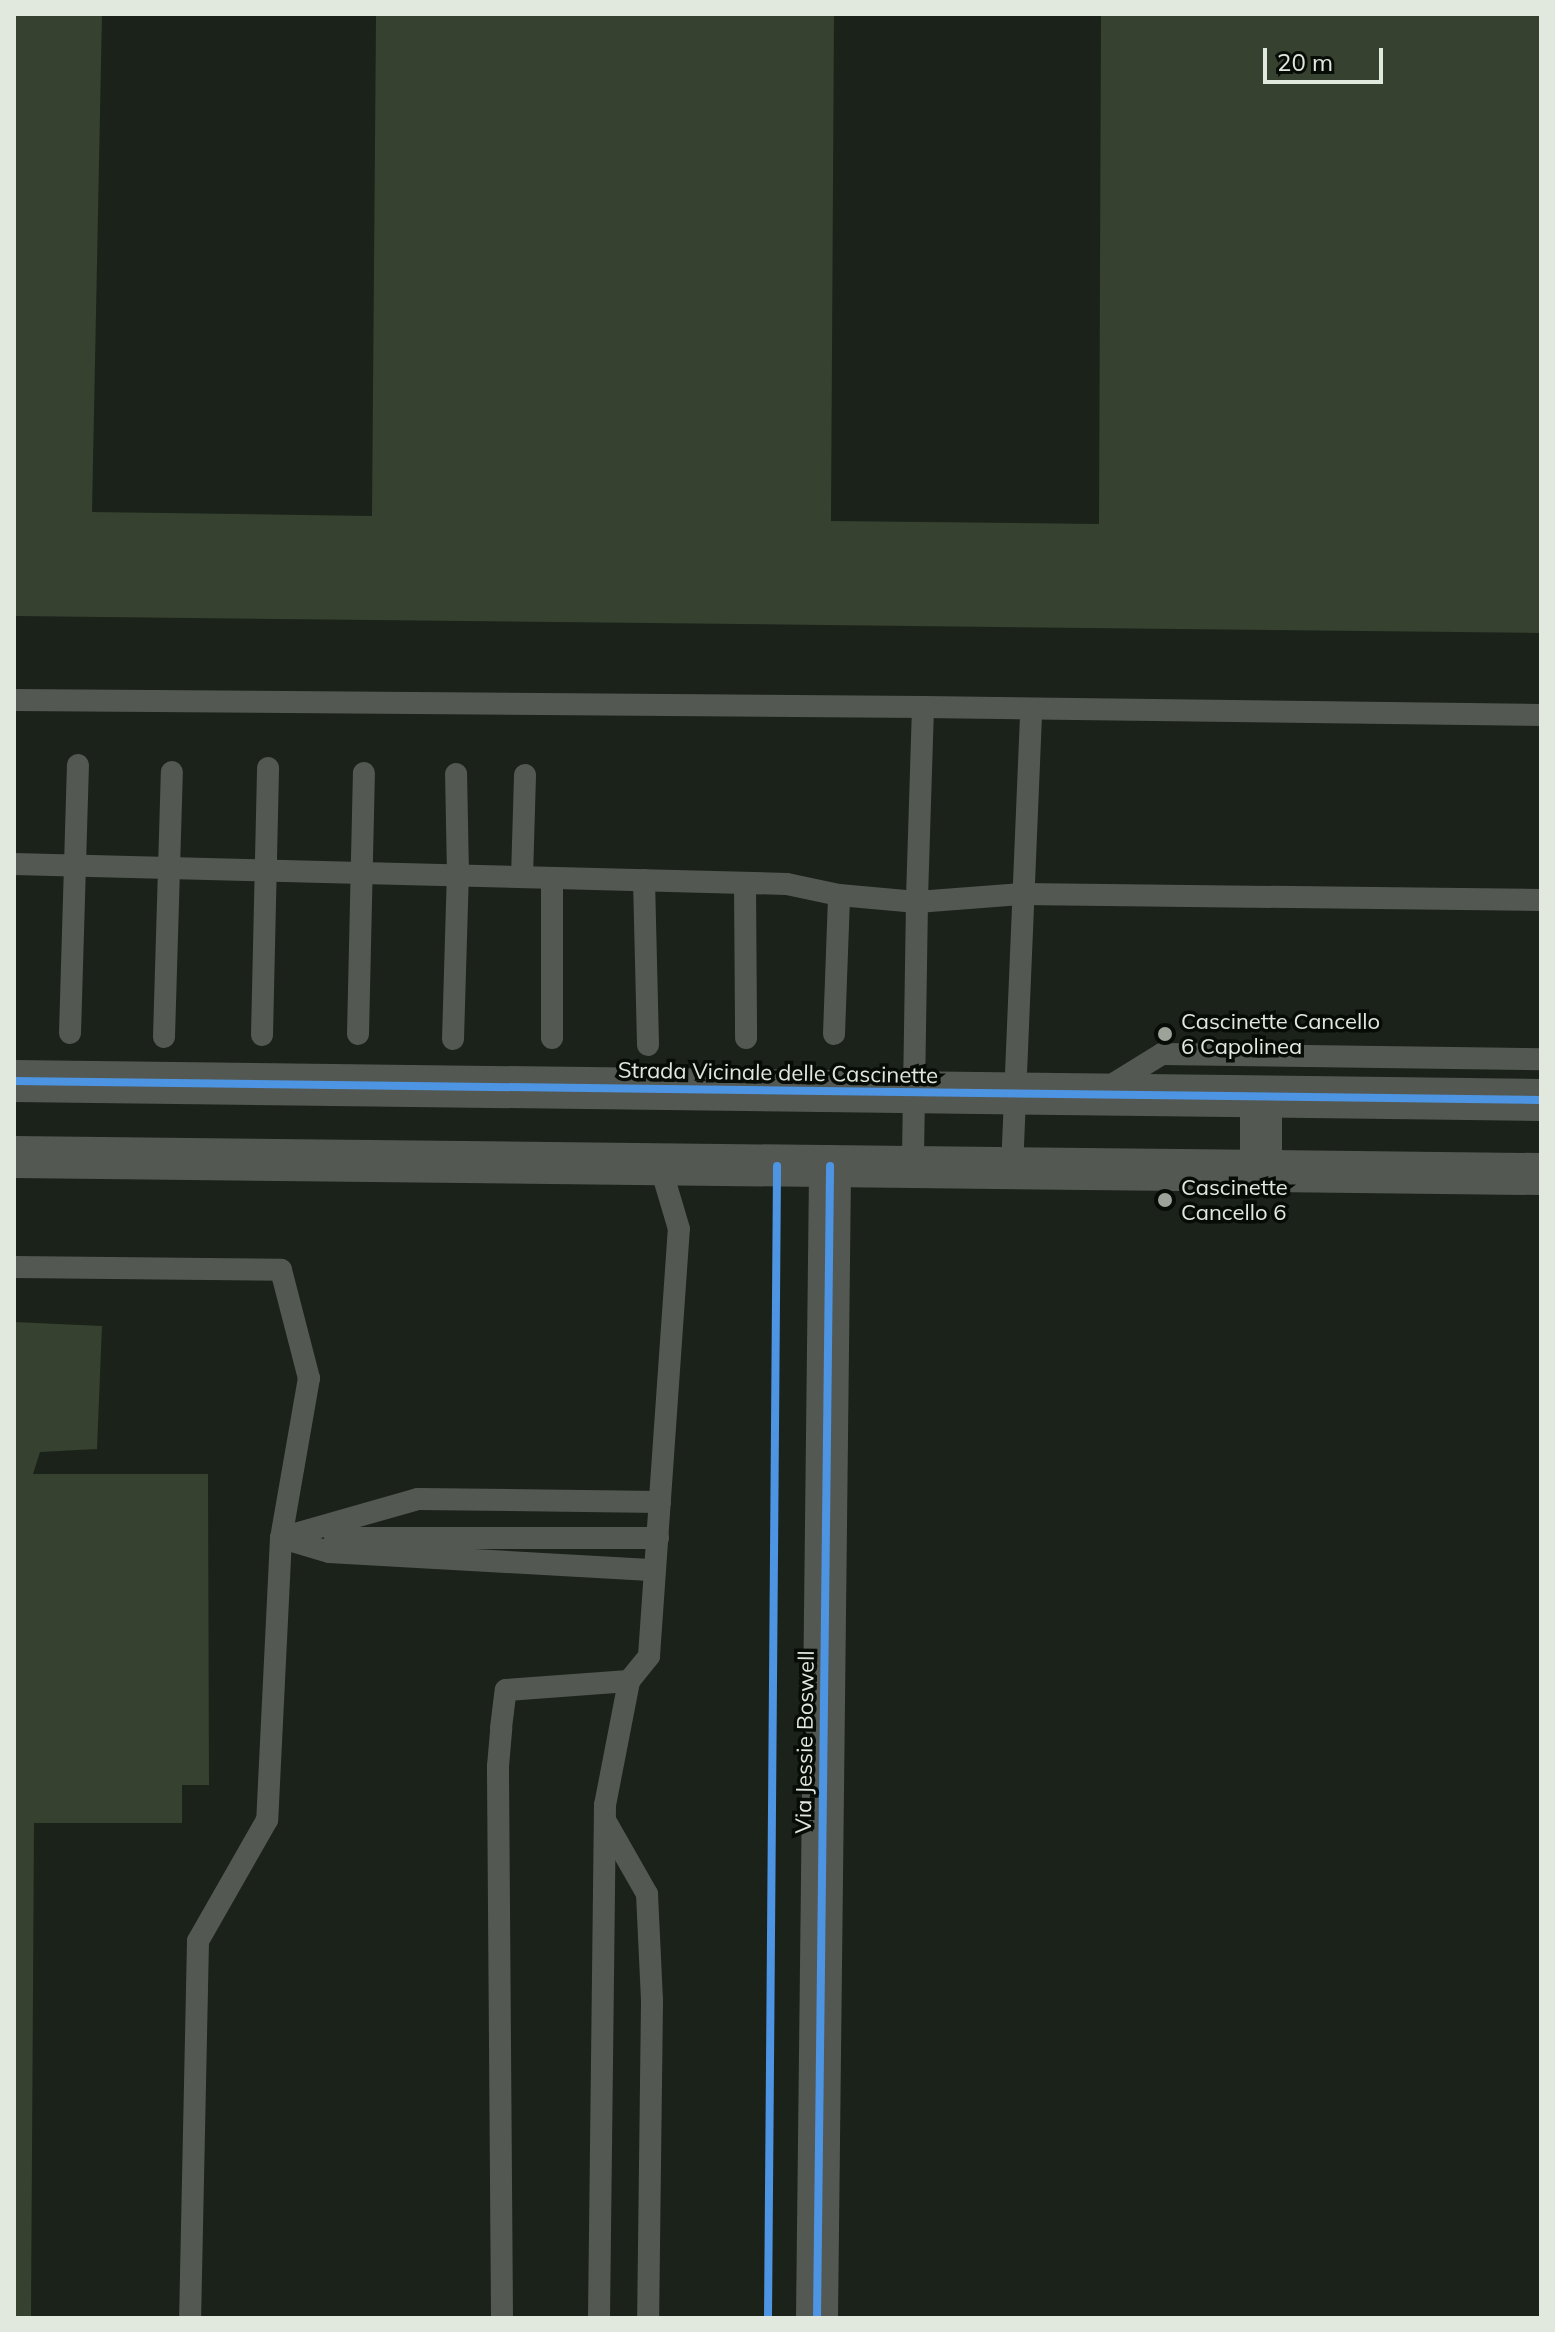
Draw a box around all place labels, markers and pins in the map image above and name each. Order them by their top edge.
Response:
place label: Cascinette Cancello 6 Capolinea [1181,1008,1380,1060]
marker: Cascinette Cancello 6 Capolinea [1156,1025,1174,1043]
place label: Cascinette Cancello 6 [1181,1174,1288,1226]
marker: Cascinette Cancello 6 [1156,1191,1174,1209]

